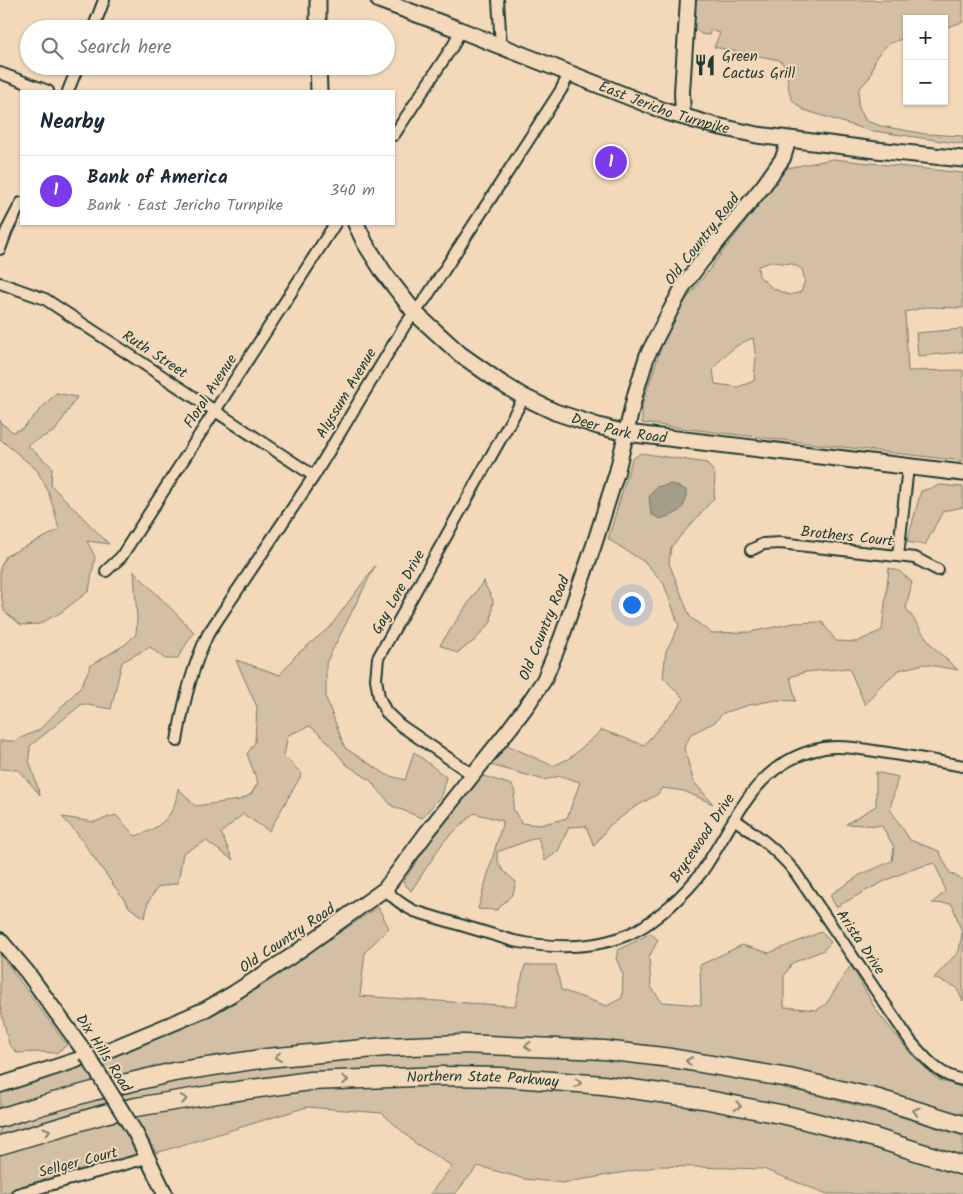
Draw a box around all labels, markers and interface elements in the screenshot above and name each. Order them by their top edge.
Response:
map controls [903,15,948,105]
button: + [903,15,948,60]
search box [20,20,395,75]
text: Search here [78,33,172,63]
icon: search [38,34,66,62]
place label: Green Cactus Grill [722,45,795,86]
restaurant icon: Green Cactus Grill [692,52,718,78]
button: − [903,60,948,105]
street label: East Jericho Turnpike [595,75,732,142]
text: Nearby [40,106,105,139]
pin: 1 [595,143,627,181]
text: Bank of America [87,163,228,193]
text: 1 [54,178,58,203]
text: 340 m [330,178,375,203]
street label: Old Country Road [659,188,747,291]
text: Bank · East Jericho Turnpike [87,193,283,218]
street label: Ruth Street [117,325,192,385]
street label: Alyssum Avenue [310,343,384,443]
street label: Floral Avenue [178,350,244,433]
street label: Deer Park Road [568,407,669,451]
street label: Brothers Court [799,520,895,554]
street label: Gay Lore Drive [366,546,432,639]
street label: Old Country Road [513,572,577,684]
your location [619,592,645,618]
street label: Brycewood Drive [664,789,742,888]
street label: Old Country Road [235,897,341,980]
street label: Arista Drive [829,905,891,980]
street label: Dix Hills Road [69,1010,138,1098]
one-way arrow [524,1041,532,1052]
one-way arrow [274,1051,282,1062]
one-way arrow [685,1057,694,1067]
street label: Northern State Parkway [406,1065,560,1095]
one-way arrow [342,1075,350,1085]
one-way arrow [574,1077,582,1088]
one-way arrow [180,1095,189,1105]
one-way arrow [734,1100,743,1110]
one-way arrow [913,1106,921,1116]
one-way arrow [42,1126,51,1137]
street label: Sellger Court [36,1141,121,1185]

